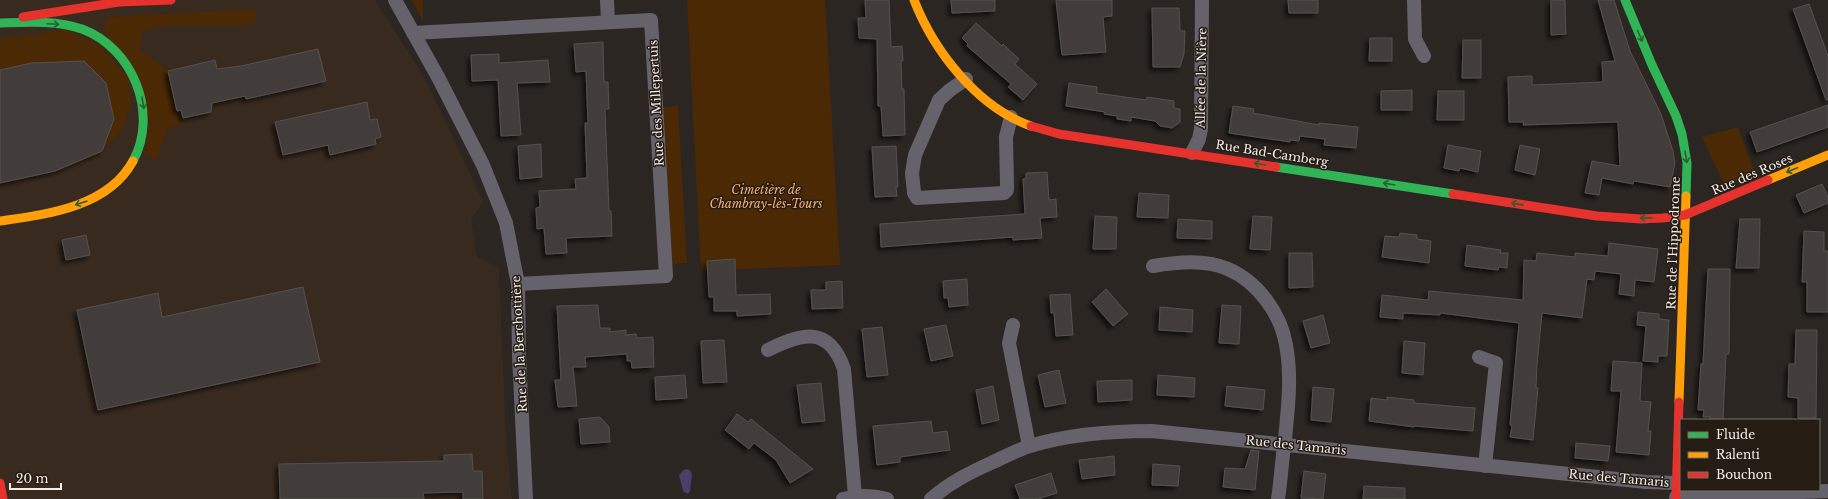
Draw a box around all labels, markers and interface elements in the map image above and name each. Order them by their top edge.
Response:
one-way arrow [46,20,59,27]
street label: Allée de la Nière [1193,27,1209,129]
one-way arrow [1636,30,1644,42]
street label: Rue des Millepertuis [645,39,667,167]
one-way arrow [139,96,147,109]
street label: Rue Bad-Camberg [1214,137,1330,169]
one-way arrow [1682,150,1690,163]
street label: Rue des Roses [1709,150,1795,198]
one-way arrow [1254,160,1267,168]
one-way arrow [1787,166,1799,174]
street label: Rue de l'Hippodrome [1663,176,1683,310]
one-way arrow [1382,180,1395,188]
park label: Cimetière de Chambray-lès-Tours [709,182,823,211]
one-way arrow [74,200,87,207]
one-way arrow [1511,200,1524,208]
one-way arrow [1640,214,1653,222]
street label: Rue de la Berchottière [508,275,530,413]
legend [1680,419,1820,491]
text: Fluide [1716,427,1755,442]
street label: Rue des Tamaris [1245,432,1347,458]
text: Ralenti [1716,447,1760,462]
scale bar [10,465,61,491]
street label: Rue des Tamaris [1568,466,1670,490]
text: Bouchon [1716,467,1772,482]
text: 20 m [16,471,48,486]

